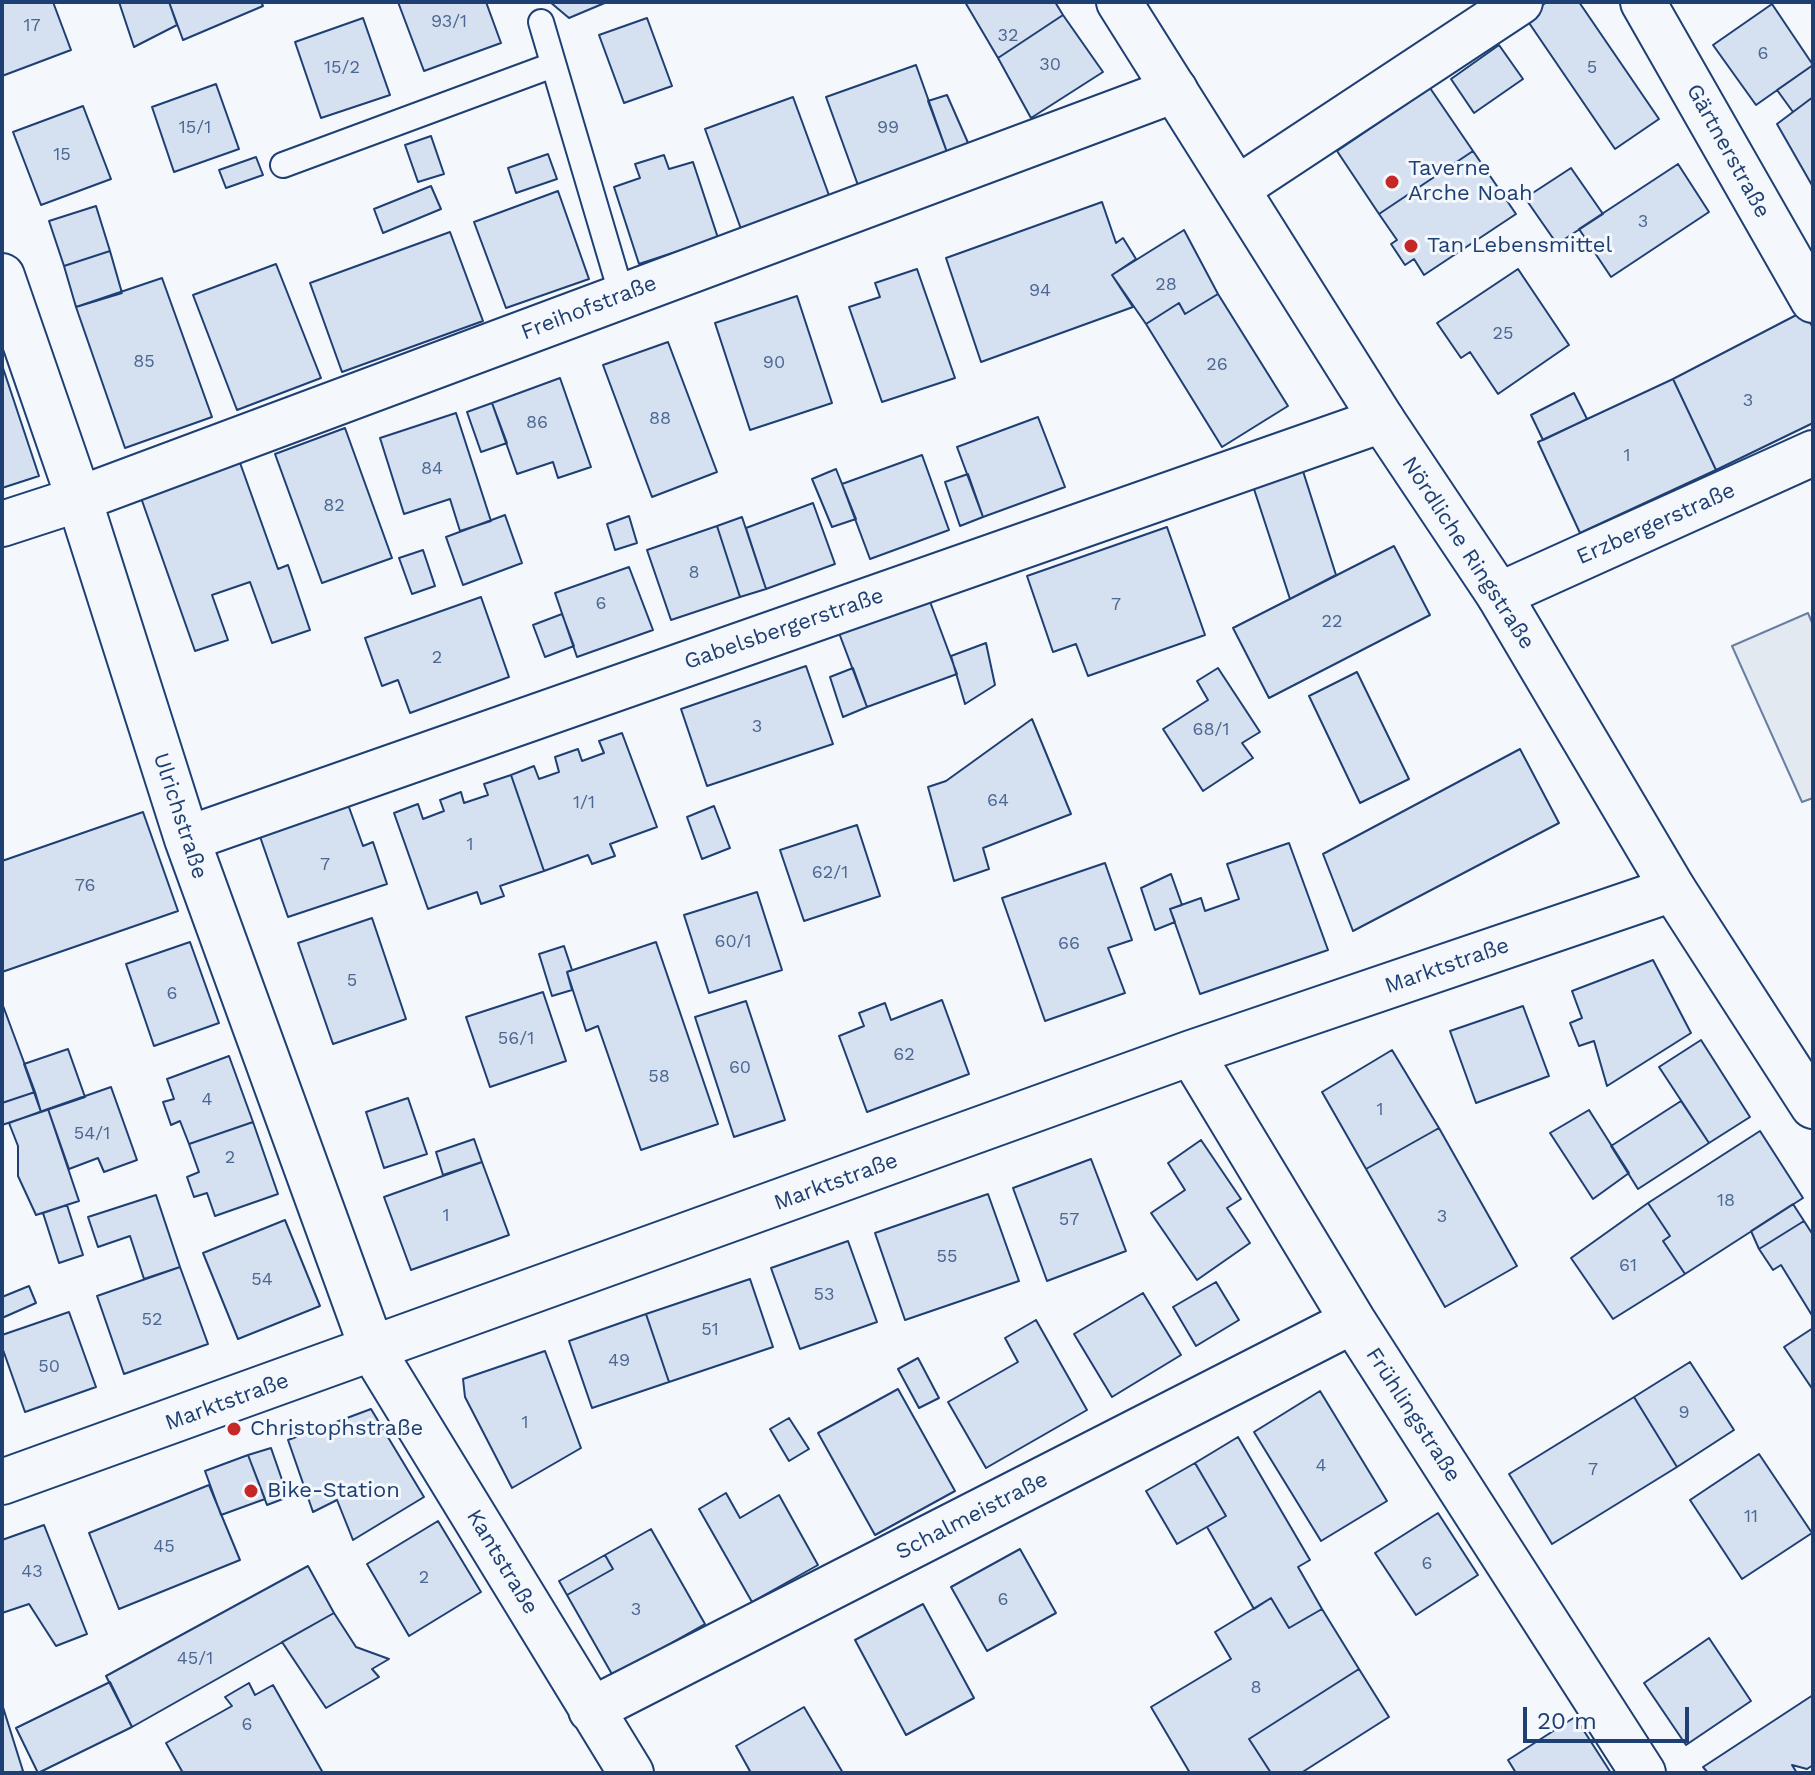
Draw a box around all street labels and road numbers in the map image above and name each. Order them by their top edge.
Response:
street label: Gärtnerstraße [1680,79,1776,223]
street label: Freihofstraße [517,270,661,346]
street label: Nördliche Ringstraße [1396,452,1540,654]
street label: Erzbergerstraße [1573,477,1739,571]
street label: Gabelsbergerstraße [681,582,887,676]
street label: Ulrichstraße [147,750,213,882]
street label: Marktstraße [1381,932,1513,1000]
street label: Marktstraße [770,1147,902,1217]
street label: Frühlingstraße [1360,1343,1466,1487]
street label: Marktstraße [161,1367,293,1437]
street label: Schalmeistraße [892,1466,1052,1566]
street label: Kantstraße [460,1505,544,1619]

